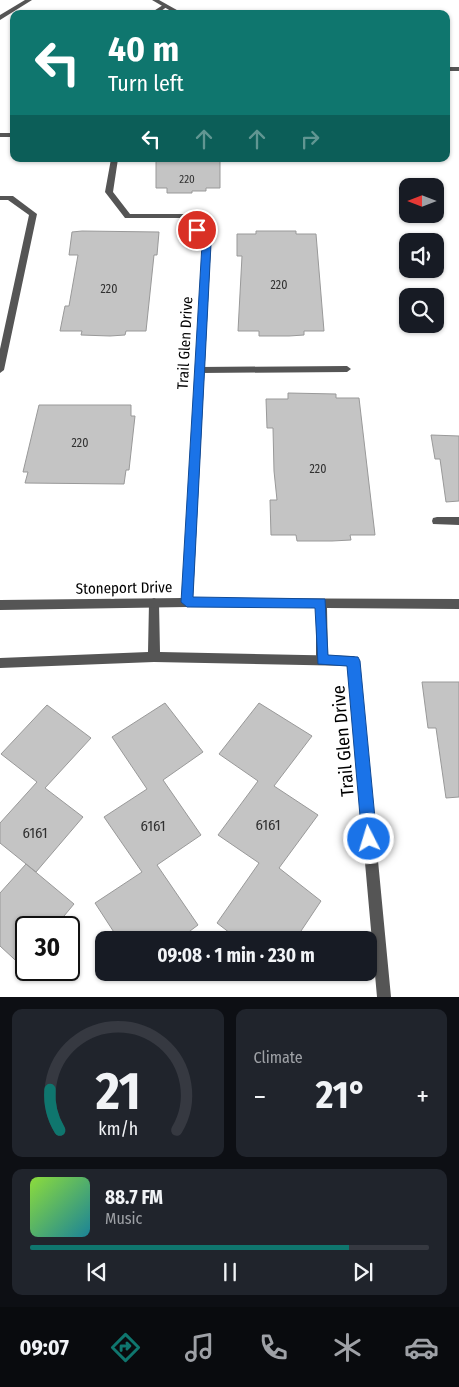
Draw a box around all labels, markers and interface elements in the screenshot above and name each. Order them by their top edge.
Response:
text: 40 m [108,28,179,70]
icon: left [25,30,90,95]
text: Turn left [108,70,184,97]
icon: left [137,125,165,153]
icon: ahead [190,125,218,153]
icon: ahead [243,125,271,153]
icon: right [296,125,324,153]
house number: 220 [179,173,195,186]
north arrow [399,178,444,222]
map controls [399,178,444,333]
pin [176,209,218,251]
icon: arrive [183,216,211,244]
button: sound [399,233,444,278]
house number: 220 [271,278,287,292]
house number: 220 [101,282,117,296]
button: search [399,288,444,333]
street label: Trail Glen Drive [174,296,196,390]
house number: 220 [72,436,88,450]
house number: 220 [310,462,326,476]
street label: Stoneport Drive [76,578,172,598]
street label: Trail Glen Drive [327,684,359,798]
position arrow [342,812,394,864]
house number: 6161 [255,816,281,834]
house number: 6161 [140,817,166,835]
house number: 6161 [22,824,48,842]
speed limit sign: 30 [15,916,80,981]
text: 09:08 · 1 min · 230 m [157,944,315,967]
text: Climate [254,1048,303,1067]
text: 21 [94,1060,140,1123]
text: 21° [316,1072,367,1118]
text: − [254,1080,266,1113]
text: + [416,1080,429,1113]
text: km/h [98,1118,138,1140]
text: 88.7 FM [105,1186,163,1209]
text: Music [105,1209,142,1228]
icon: previous [83,1258,111,1286]
icon: pause [216,1258,244,1286]
icon: next [349,1258,377,1286]
icon: directions [108,1330,143,1365]
icon: music [182,1330,217,1365]
icon: phone [256,1330,291,1365]
icon: climate [330,1330,365,1365]
icon: car [404,1330,439,1365]
text: 09:07 [20,1334,69,1361]

